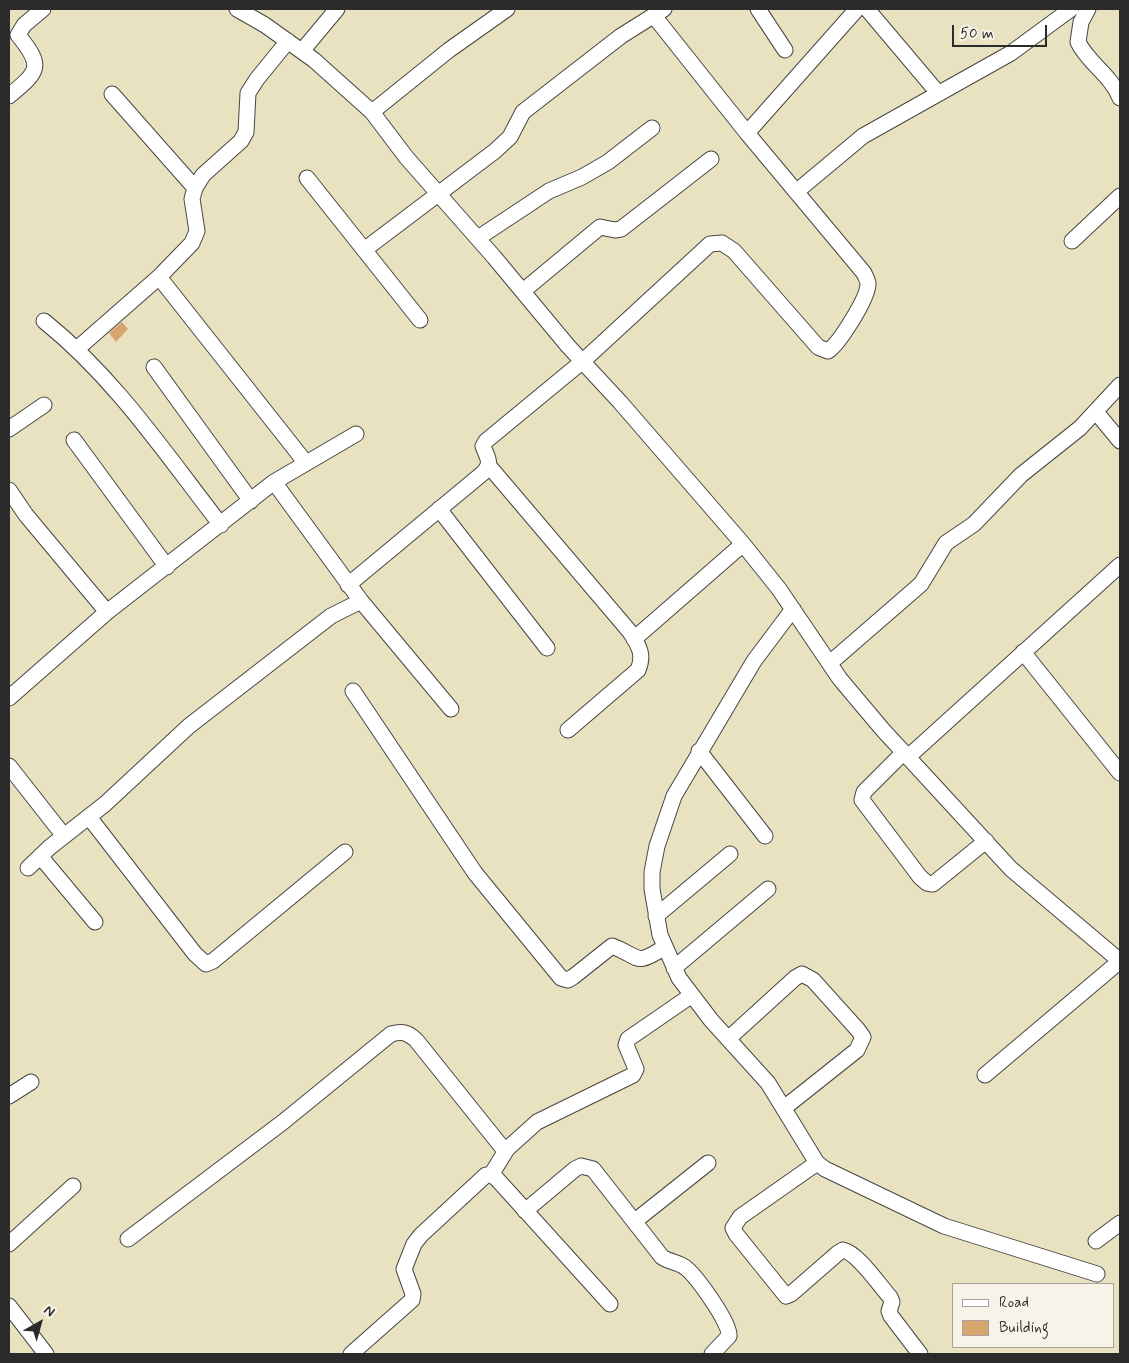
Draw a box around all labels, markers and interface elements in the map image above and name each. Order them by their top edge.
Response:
scale bar [954,15,1049,47]
text: 50 m [960,24,994,44]
legend [952,1283,1114,1348]
text: Road [999,1293,1029,1313]
north arrow [15,1298,65,1348]
text: N [40,1301,58,1321]
text: Building [999,1318,1049,1338]

